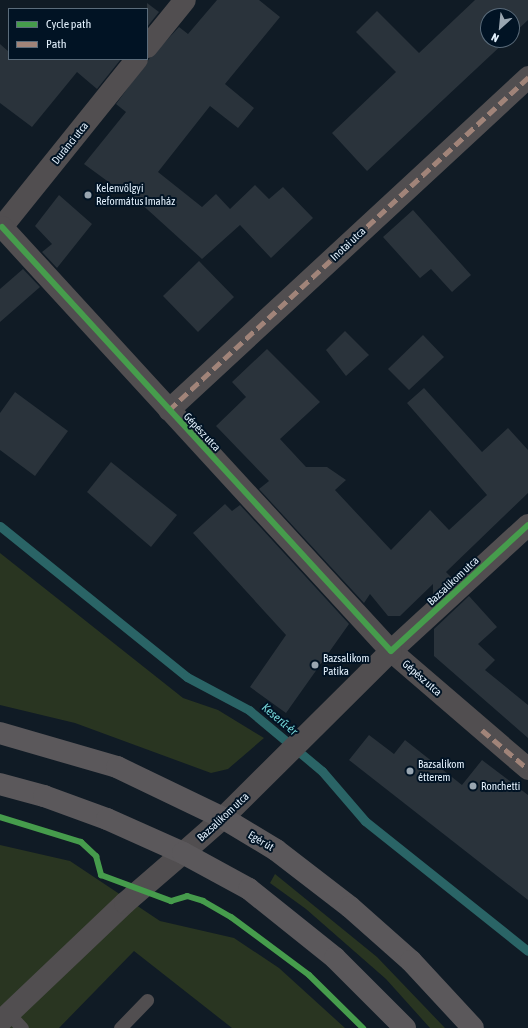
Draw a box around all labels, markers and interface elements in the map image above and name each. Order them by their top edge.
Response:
legend [8,8,148,60]
north arrow [480,8,520,48]
text: Cycle path [46,17,91,31]
text: N [489,31,501,45]
text: Path [46,37,67,51]
street label: Duránci utca [49,119,91,167]
place label: Kelenvölgyi Református Imaház [96,182,175,208]
marker: Kelenvölgyi Református Imaház [83,190,93,200]
street label: Inotai utca [328,224,368,264]
street label: Gépész utca [181,410,223,454]
street label: Bazsalikom utca [425,554,481,608]
place label: Bazsalikom Patika [323,652,369,678]
street label: Gépész utca [400,657,444,699]
marker: Bazsalikom Patika [310,660,320,670]
water label: Keserű-ér [258,701,300,739]
place label: Bazsalikom étterem [418,758,464,784]
marker: Bazsalikom étterem [405,766,415,776]
place label: Ronchetti [481,779,520,793]
marker: Ronchetti [468,781,478,791]
street label: Bazsalikom utca [195,790,251,844]
street label: Egér út [246,828,276,854]

